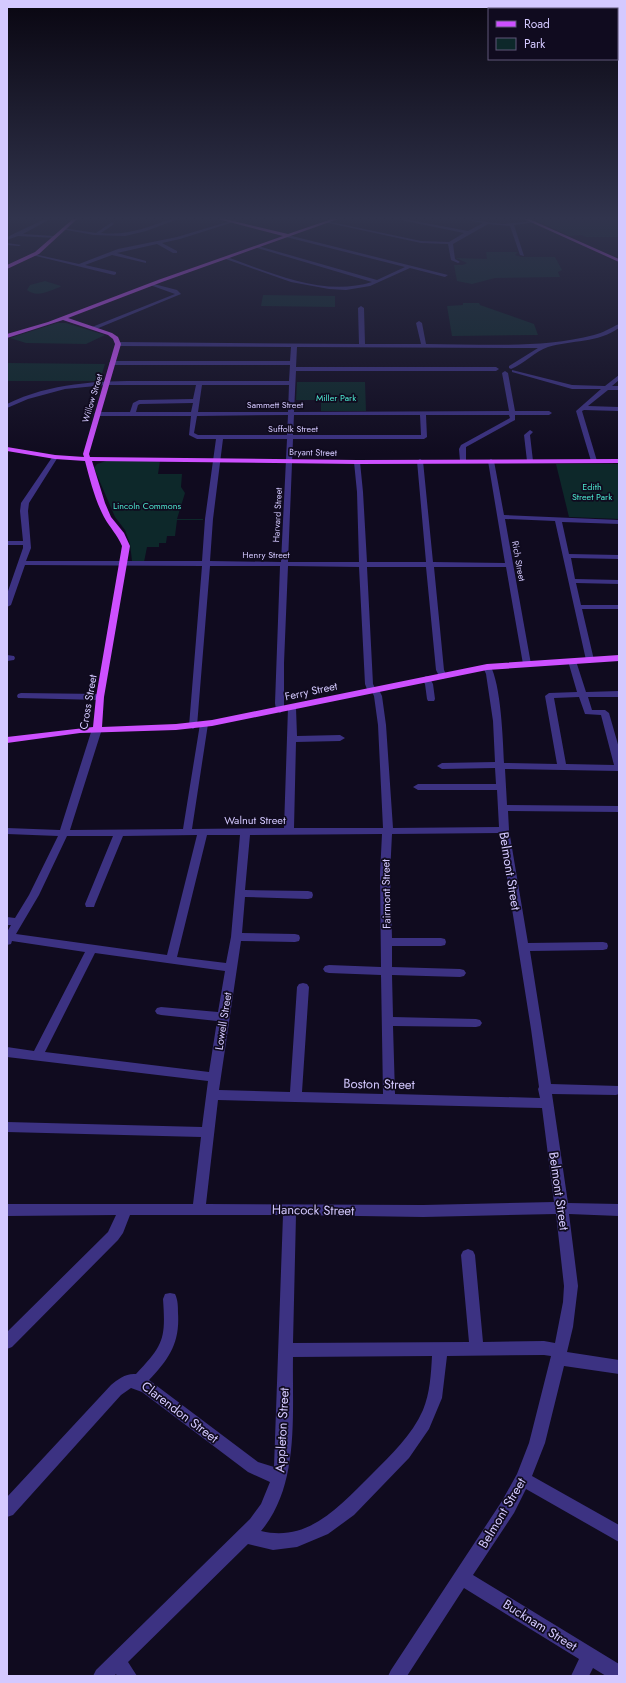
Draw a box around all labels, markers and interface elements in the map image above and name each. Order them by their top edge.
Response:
legend [488,8,618,60]
text: Road [524,15,550,33]
text: Park [524,35,546,53]
street label: Willow Street [78,371,106,424]
park label: Miller Park [316,391,356,404]
street label: Sammett Street [247,398,304,411]
street label: Suffolk Street [268,422,319,435]
street label: Bryant Street [289,445,338,459]
park label: Edith Street Park [572,480,612,503]
street label: Harvard Street [269,486,285,543]
park label: Lincoln Commons [113,499,181,512]
street label: Rich Street [509,540,529,583]
street label: Henry Street [242,548,290,561]
street label: Cross Street [75,673,101,731]
street label: Ferry Street [283,678,339,704]
street label: Walnut Street [224,812,286,828]
street label: Belmont Street [494,830,526,912]
street label: Fairmont Street [377,859,395,929]
street label: Lowell Street [211,991,236,1051]
street label: Boston Street [343,1074,416,1094]
street label: Belmont Street [544,1151,574,1232]
street label: Hancock Street [272,1200,355,1220]
street label: Clarendon Street [137,1377,223,1448]
street label: Appleton Street [270,1386,294,1473]
street label: Belmont Street [474,1473,531,1552]
street label: Bucknam Street [499,1595,581,1656]

